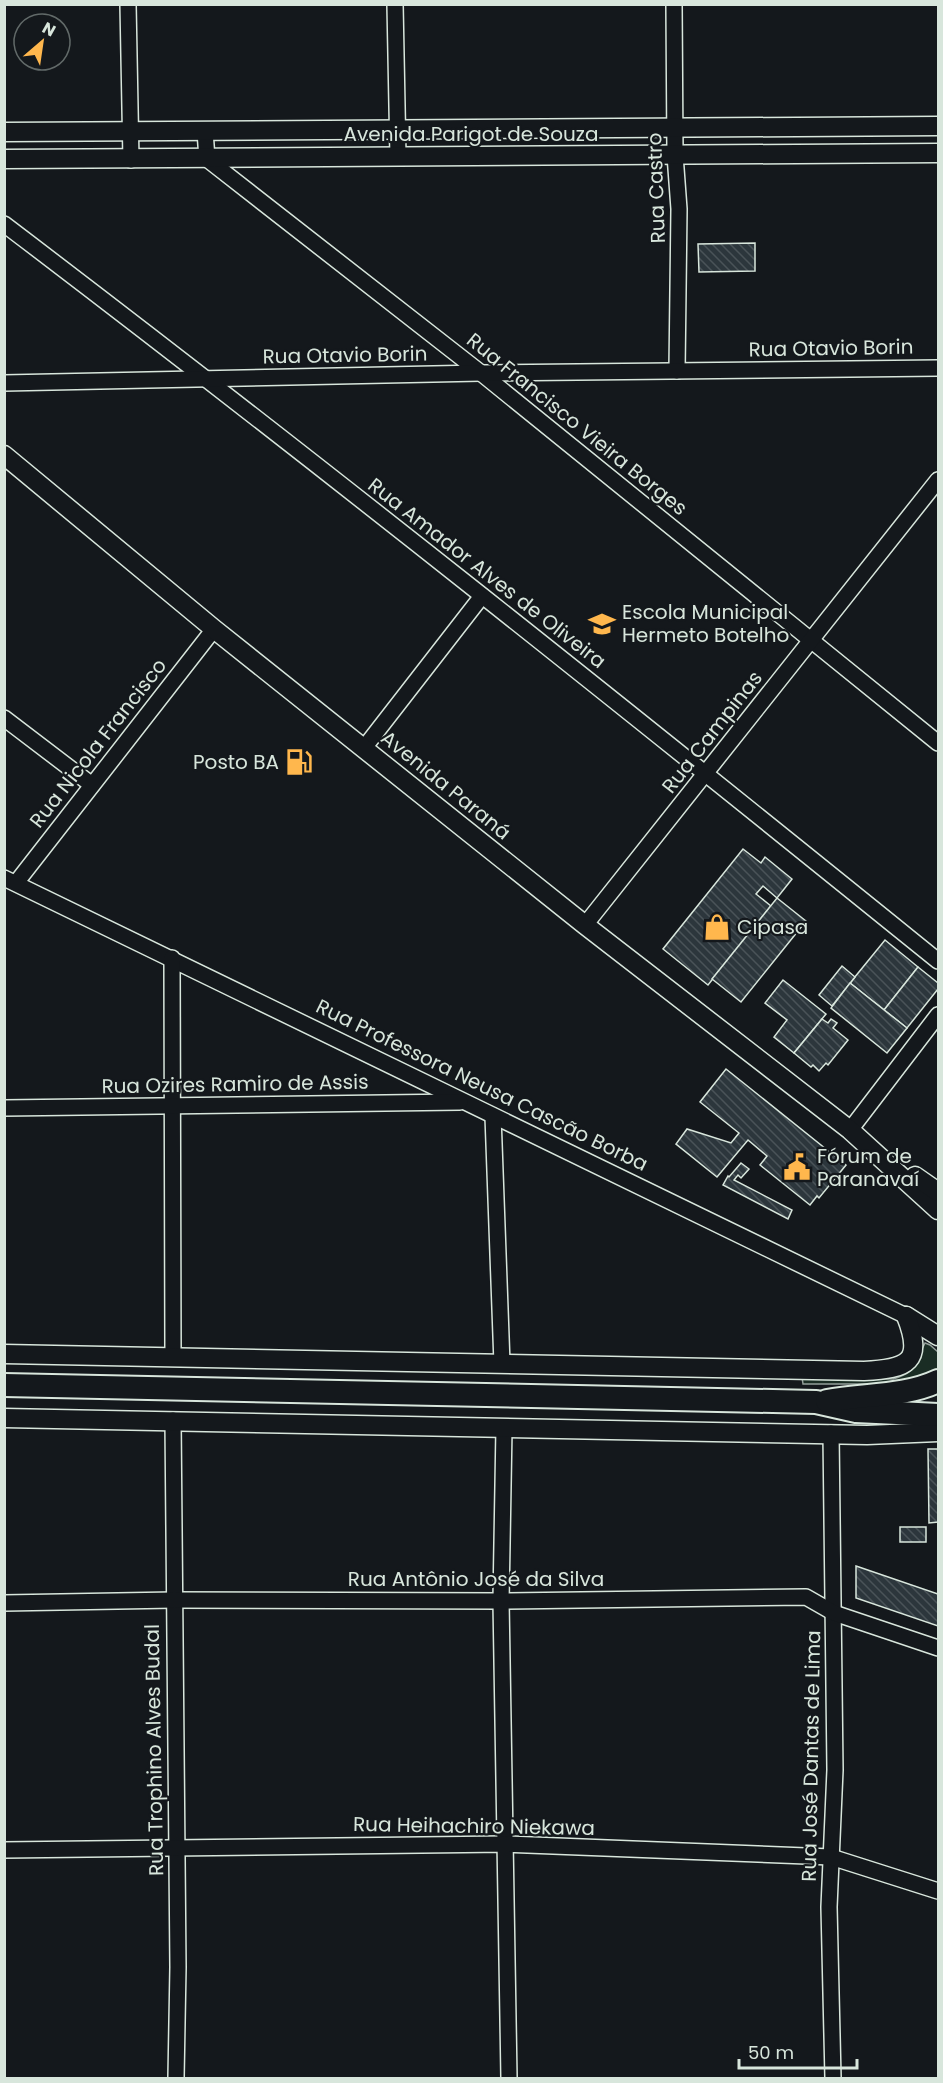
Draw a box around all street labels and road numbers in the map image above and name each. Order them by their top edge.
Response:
street label: Avenida Parigot de Souza [344,120,598,148]
street label: Rua Castro [640,132,672,244]
street label: Rua Francisco Vieira Borges [461,326,693,522]
street label: Rua Otavio Borin [748,333,914,363]
street label: Rua Otavio Borin [262,340,428,370]
street label: Rua Amador Alves de Oliveira [362,471,612,675]
street label: Rua Nicola Francisco [23,652,173,834]
street label: Rua Campinas [655,665,769,799]
street label: Avenida Paraná [375,724,517,846]
street label: Rua Professora Neusa Cascão Borba [311,992,653,1178]
street label: Rua Ozires Ramiro de Assis [101,1068,369,1100]
street label: Rua Antônio José da Silva [348,1565,604,1593]
street label: Rua Trophino Alves Budal [138,1624,170,1876]
street label: Rua José Dantas de Lima [795,1630,827,1882]
street label: Rua Heihachiro Niekawa [353,1810,595,1842]

